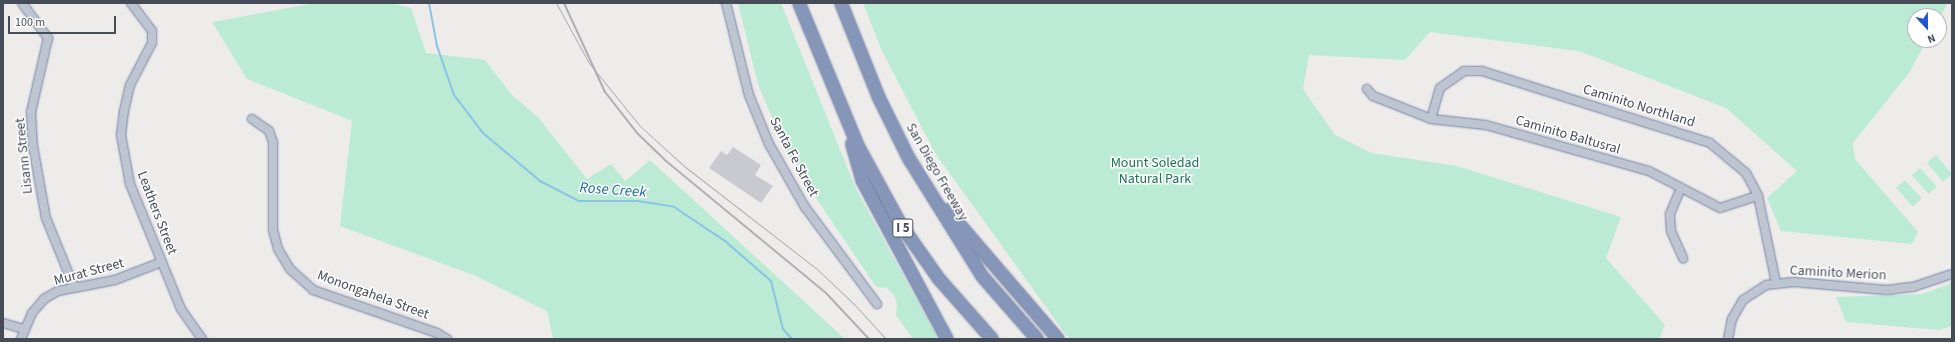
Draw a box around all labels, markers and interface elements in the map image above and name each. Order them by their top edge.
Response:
scale bar [10,8,118,34]
north arrow [1907,8,1947,48]
text: 100 m [15,14,45,31]
text: N [1925,30,1938,47]
street label: Caminito Northland [1581,81,1697,131]
street label: Caminito Baltusral [1514,112,1622,158]
street label: Santa Fe Street [766,114,822,200]
street label: Lisann Street [12,117,36,195]
street label: San Diego Freeway [902,120,972,224]
park label: Mount Soledad Natural Park [1111,155,1199,188]
street label: Leathers Street [133,169,181,257]
water label: Rose Creek [579,179,647,201]
road number: I 5 [892,217,914,239]
street label: Murat Street [52,255,126,289]
street label: Caminito Merion [1789,262,1887,284]
street label: Monongahela Street [315,267,431,323]

